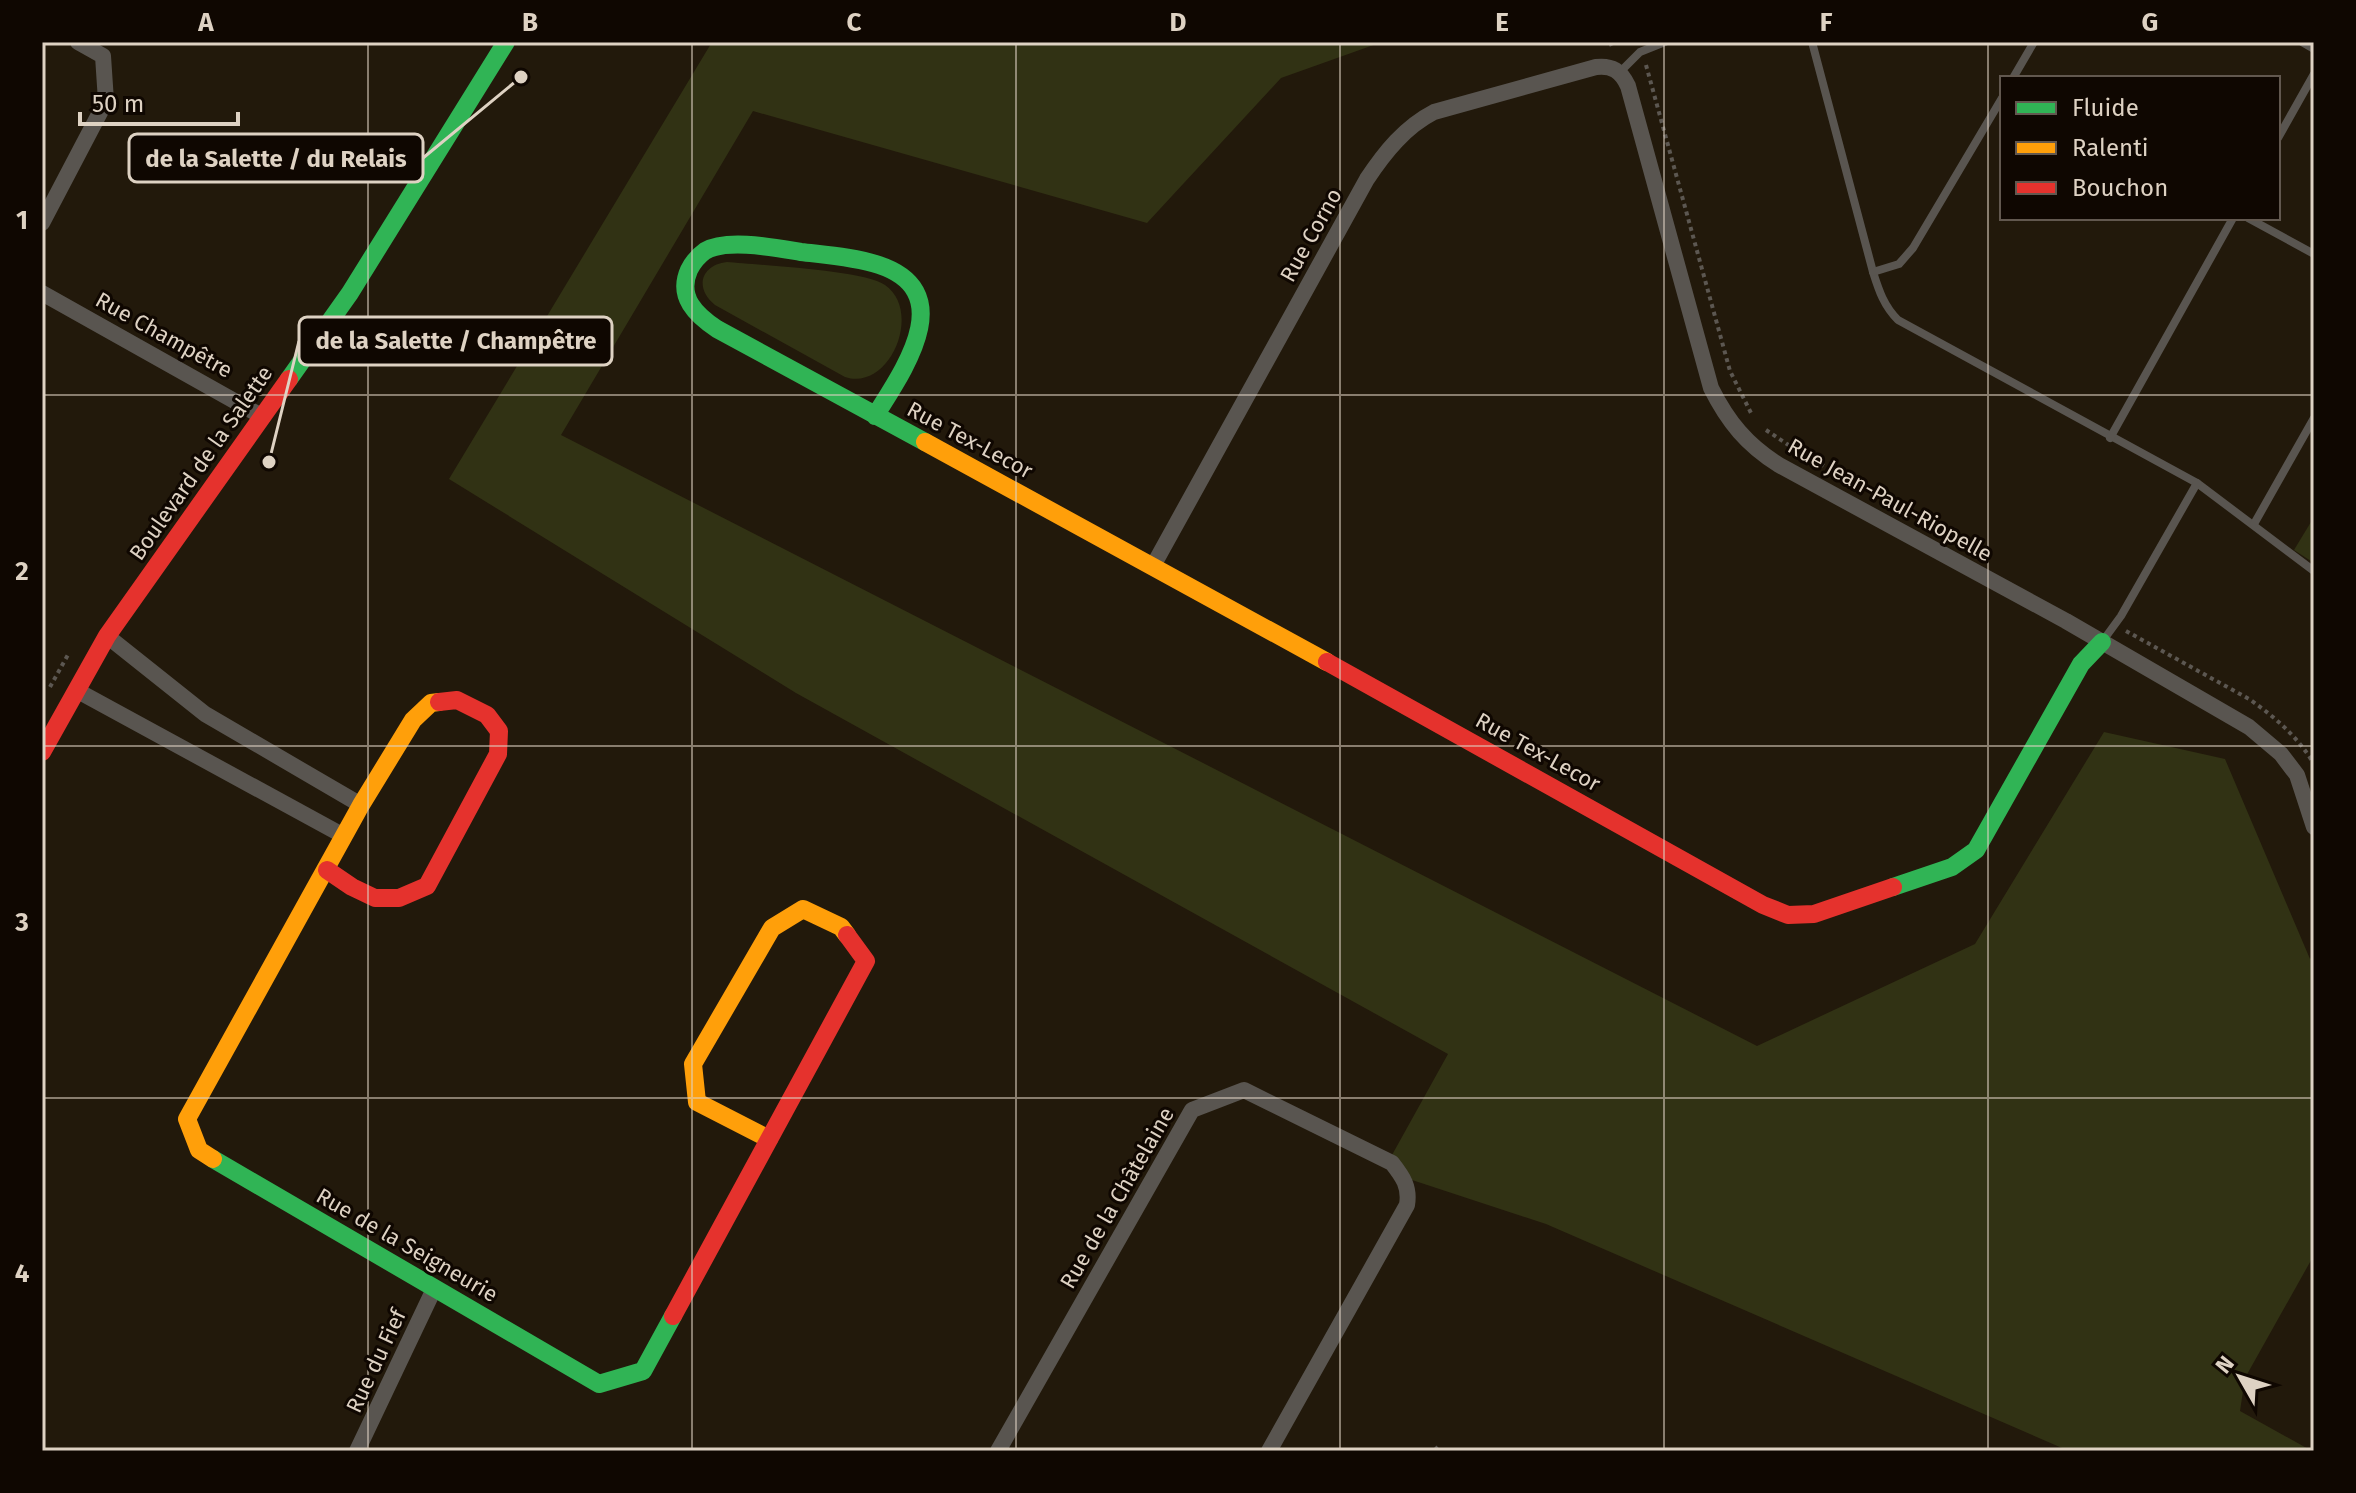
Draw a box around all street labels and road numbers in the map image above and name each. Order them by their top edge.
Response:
street label: Rue Corno [1274,183,1348,287]
street label: Rue Champêtre [91,286,237,384]
street label: Boulevard de la Salette [124,361,278,565]
street label: Rue Tex-Lecor [903,396,1038,485]
street label: Rue Jean-Paul-Riopelle [1783,432,1997,568]
street label: Rue Tex-Lecor [1471,707,1606,798]
street label: Rue de la Châtelaine [1054,1102,1180,1294]
street label: Rue de la Seigneurie [311,1182,503,1308]
street label: Rue du Fief [340,1303,412,1417]

